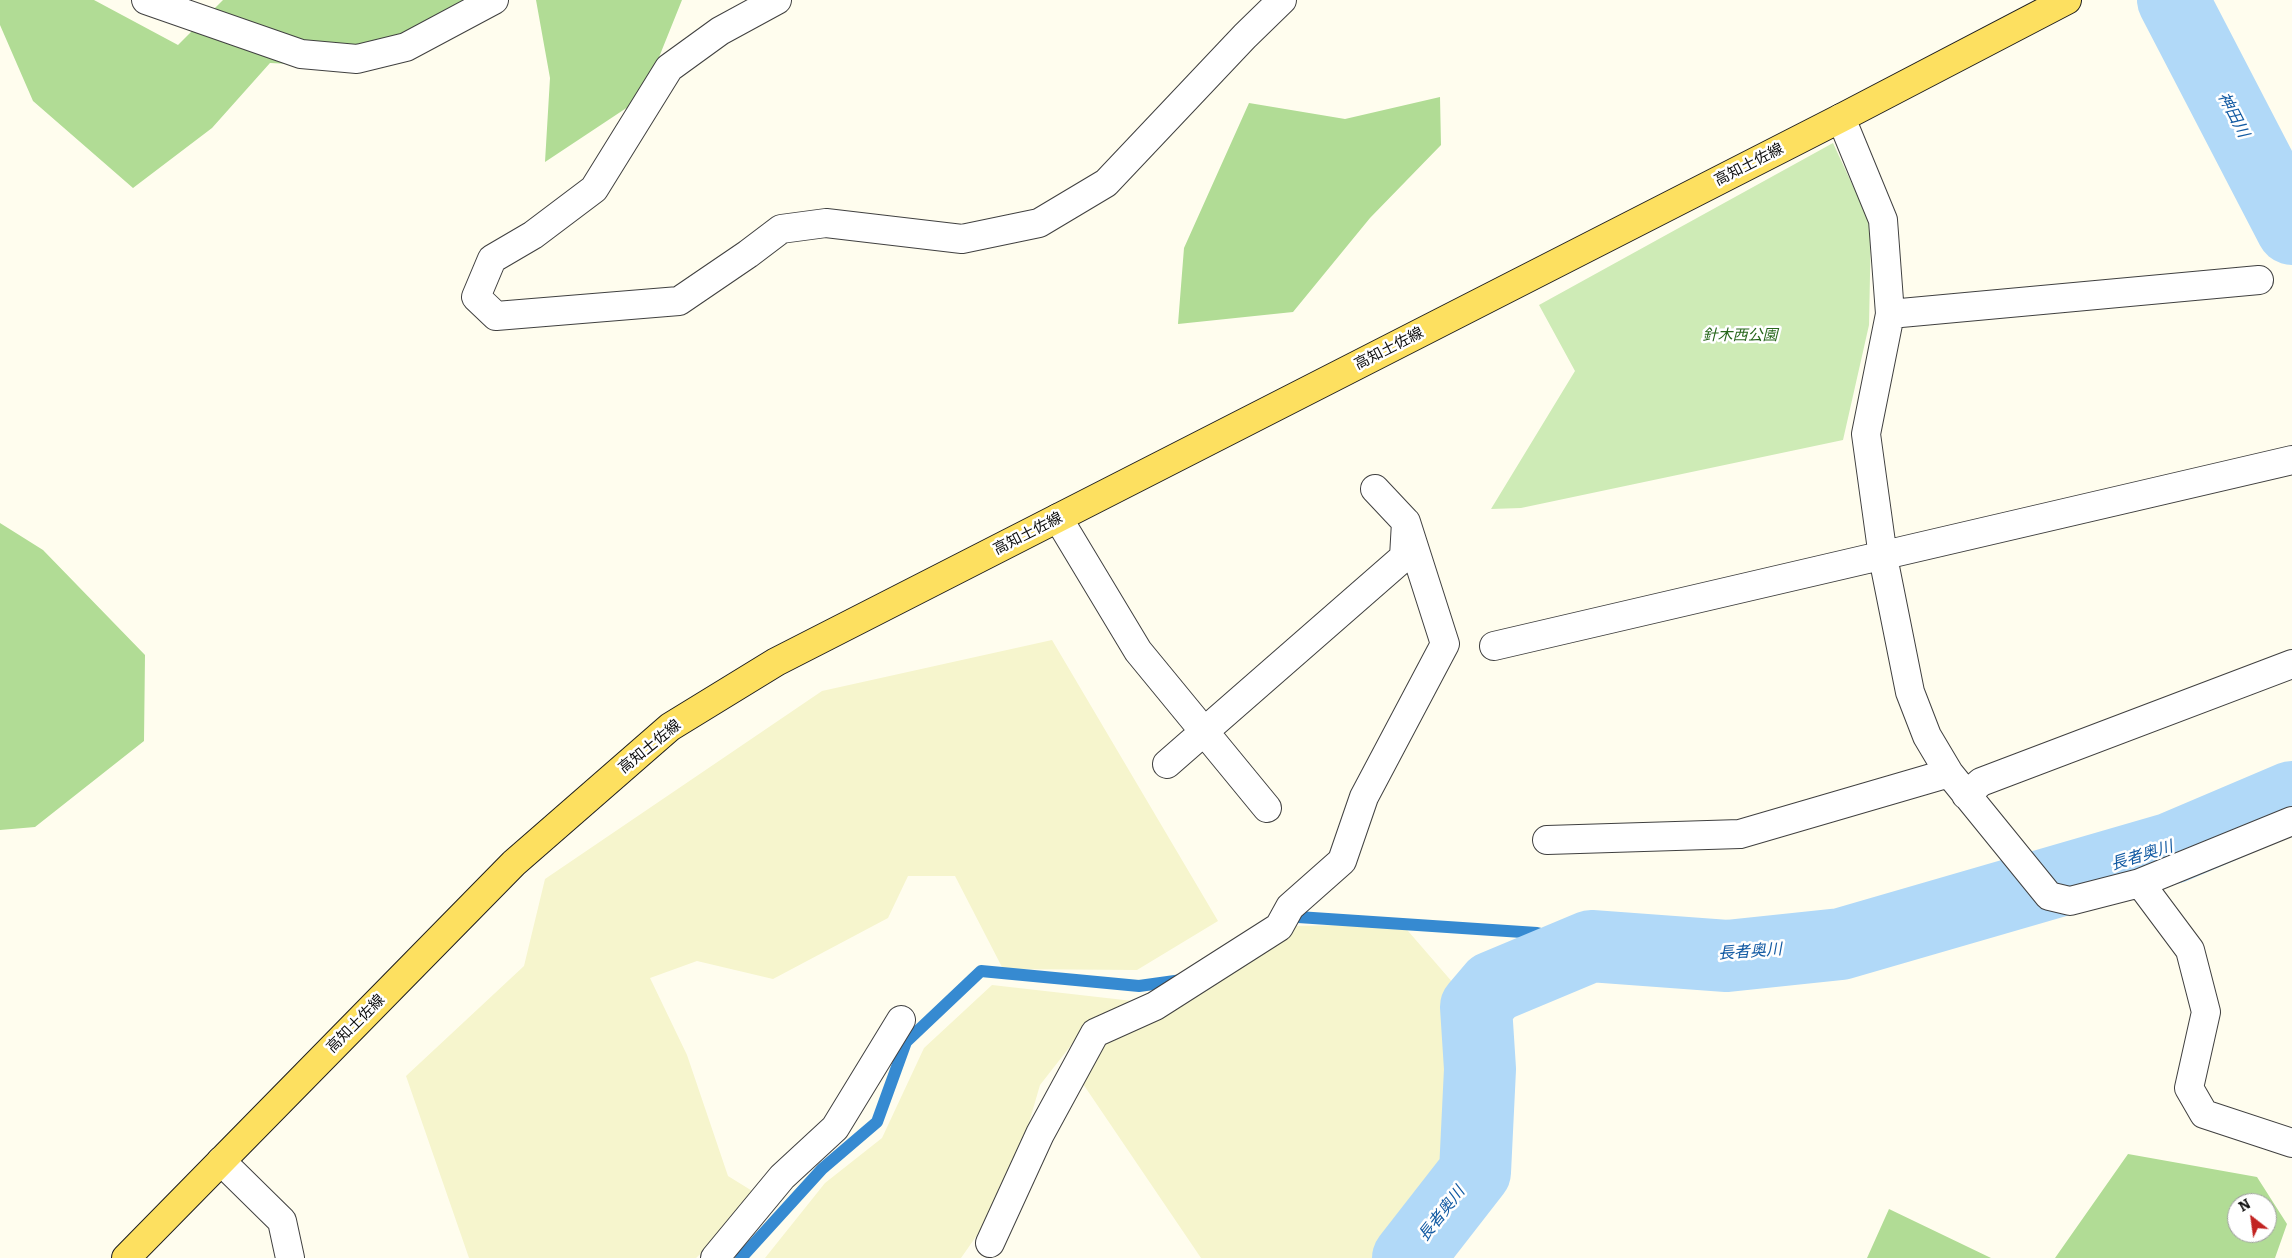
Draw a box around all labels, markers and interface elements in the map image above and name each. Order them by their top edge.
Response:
water label: 神田川 [2214,89,2252,141]
street label: 高知土佐線 [1712,140,1786,190]
street label: 高知土佐線 [1352,324,1426,374]
park label: 針木西公園 [1703,327,1777,345]
street label: 高知土佐線 [991,509,1065,559]
street label: 高知土佐線 [615,716,685,778]
water label: 長者奥川 [2109,837,2175,875]
water label: 長者奥川 [1717,940,1783,964]
street label: 高知土佐線 [323,991,389,1057]
water label: 長者奥川 [1415,1183,1469,1245]
north arrow [2227,1193,2277,1243]
text: N [2236,1195,2254,1216]

